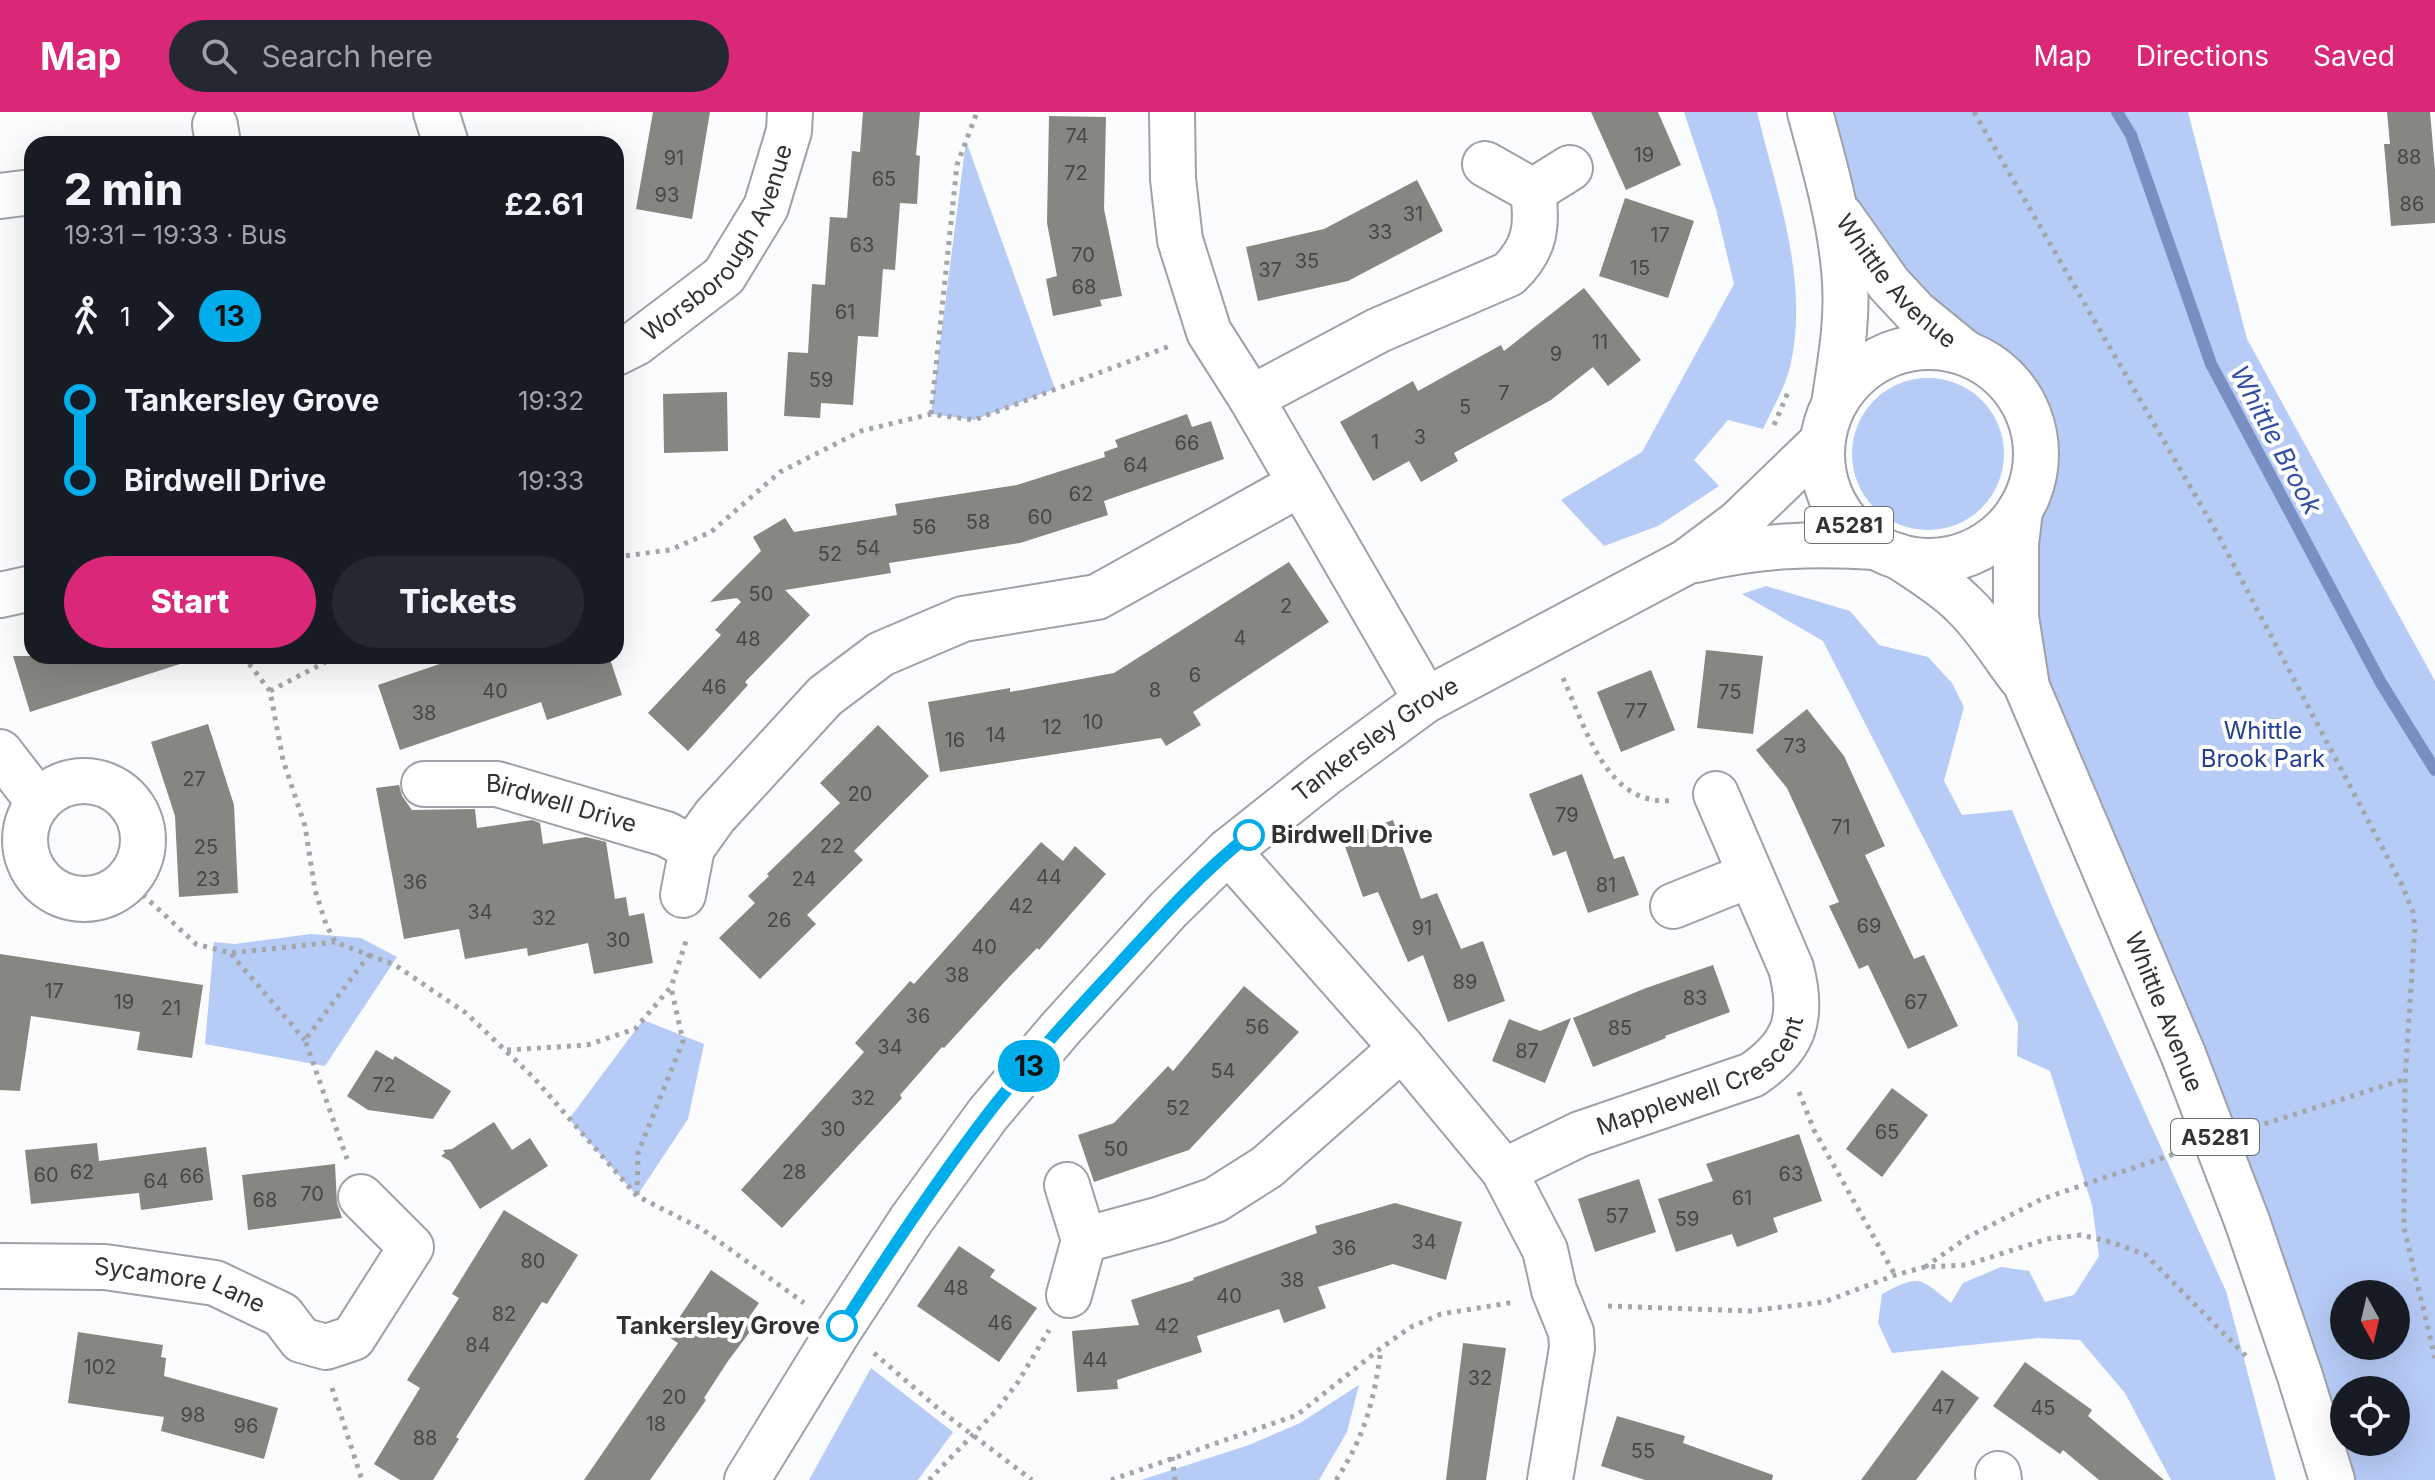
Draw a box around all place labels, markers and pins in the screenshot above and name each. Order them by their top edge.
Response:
marker: Birdwell Drive [1234,820,1264,850]
place label: Birdwell Drive [1271,820,1433,849]
place label: Tankersley Grove [616,1311,820,1340]
marker: Tankersley Grove [827,1311,857,1341]

